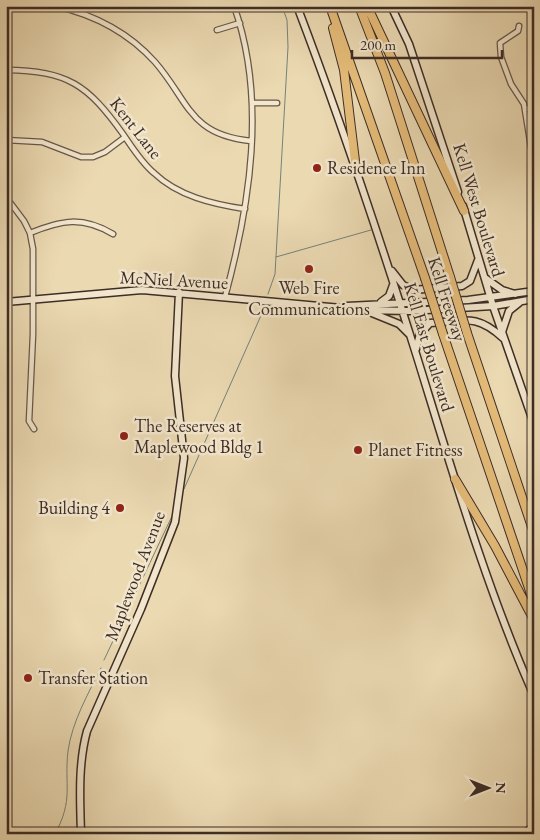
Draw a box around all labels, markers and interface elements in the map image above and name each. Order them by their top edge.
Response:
scale bar [352,28,502,60]
text: 200 m [360,35,397,54]
street label: Kent Lane [105,92,168,163]
street label: Kell West Boulevard [448,140,511,280]
place label: Residence Inn [327,156,426,179]
marker: Residence Inn [311,162,323,174]
street label: Kell Freeway [423,254,472,344]
marker: Web Fire Communications [303,263,315,275]
street label: McNiel Avenue [119,265,229,294]
place label: Web Fire Communications [248,276,370,320]
street label: Kell East Boulevard [399,280,460,415]
place label: The Reserves at Maplewood Bldg 1 [134,414,264,458]
marker: The Reserves at Maplewood Bldg 1 [118,430,130,442]
place label: Planet Fitness [368,438,463,461]
marker: Planet Fitness [352,444,364,456]
place label: Building 4 [38,496,110,519]
marker: Building 4 [114,502,126,514]
street label: Maplewood Avenue [99,508,170,644]
place label: Transfer Station [38,666,149,689]
marker: Transfer Station [22,672,34,684]
north arrow [462,762,512,812]
text: N [492,782,510,794]

